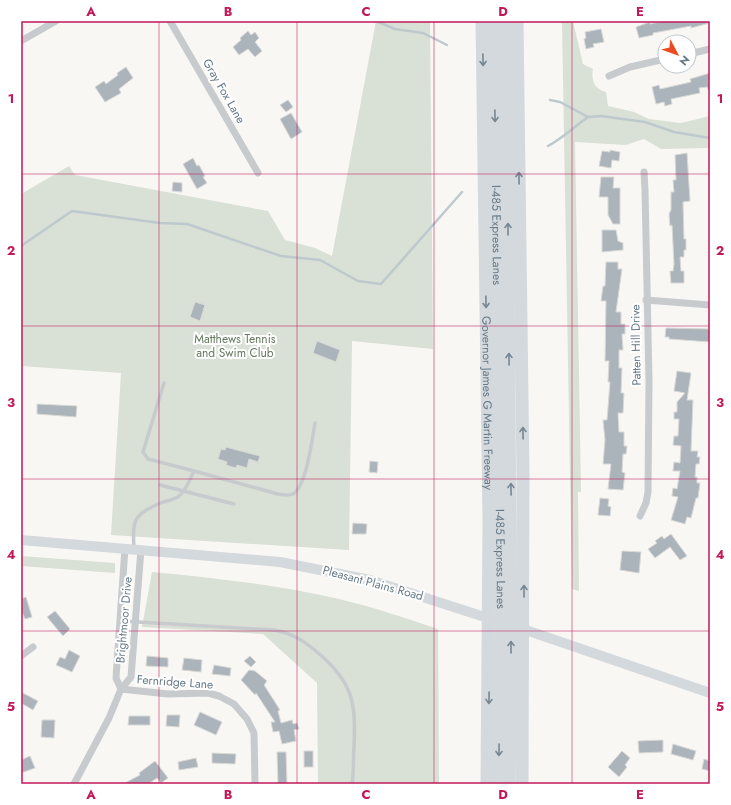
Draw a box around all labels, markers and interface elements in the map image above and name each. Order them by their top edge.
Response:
text: A [85,2,96,21]
text: B [224,2,233,21]
text: C [361,2,371,21]
text: D [498,2,508,21]
text: E [636,2,644,21]
north arrow [657,34,697,74]
text: N [676,52,693,69]
one-way arrow [479,53,487,66]
street label: Gray Fox Lane [198,55,250,127]
text: 1 [8,89,14,108]
text: 1 [717,89,723,108]
one-way arrow [491,109,499,122]
one-way arrow [516,172,523,185]
street label: I-485 Express Lanes [487,185,506,285]
one-way arrow [504,223,512,236]
text: 2 [7,241,15,260]
text: 2 [716,241,724,260]
one-way arrow [482,295,490,308]
street label: Patten Hill Drive [626,304,646,386]
street label: Governor James G Martin Freeway [477,316,498,491]
park label: Matthews Tennis and Swim Club [194,330,276,362]
one-way arrow [505,353,513,366]
text: 3 [7,393,15,412]
text: 3 [716,393,724,412]
one-way arrow [519,427,527,440]
one-way arrow [507,483,514,496]
street label: I-485 Express Lanes [491,509,510,609]
text: 4 [6,545,16,564]
text: 4 [715,545,725,564]
street label: Pleasant Plains Road [321,561,425,605]
street label: Brightmoor Drive [111,576,137,664]
one-way arrow [520,585,528,598]
one-way arrow [507,641,515,654]
street label: Fernridge Lane [136,670,214,694]
one-way arrow [485,691,493,704]
text: 5 [7,697,15,716]
text: 5 [716,697,724,716]
one-way arrow [495,743,503,756]
text: A [85,785,96,804]
text: B [224,785,233,804]
text: C [361,785,371,804]
text: D [498,785,508,804]
text: E [636,785,644,804]

